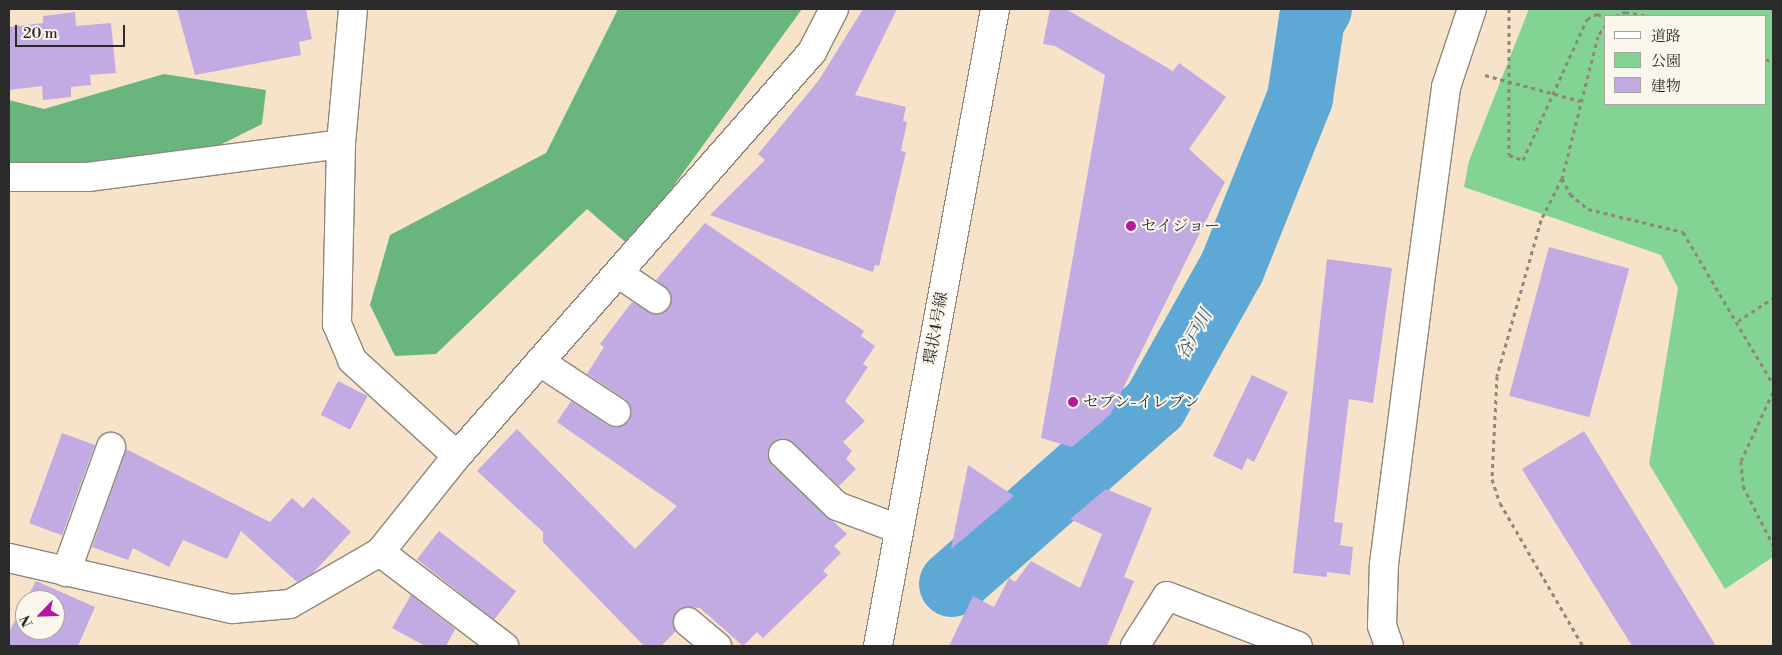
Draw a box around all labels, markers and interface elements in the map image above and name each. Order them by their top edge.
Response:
scale bar [18,15,128,47]
legend [1604,15,1767,105]
text: 20 m [23,24,58,43]
text: 道路 [1651,27,1681,46]
text: 公園 [1651,52,1681,71]
text: 建物 [1651,77,1681,96]
place label: セイジョー [1141,216,1221,236]
marker: セイジョー [1125,220,1137,232]
street label: 環状4号線 [920,290,952,366]
water label: 谷戸川 [1172,306,1218,364]
place label: セブン-イレブン [1083,392,1201,412]
marker: セブン-イレブン [1067,396,1079,408]
north arrow [15,590,65,640]
text: N [17,612,38,629]

